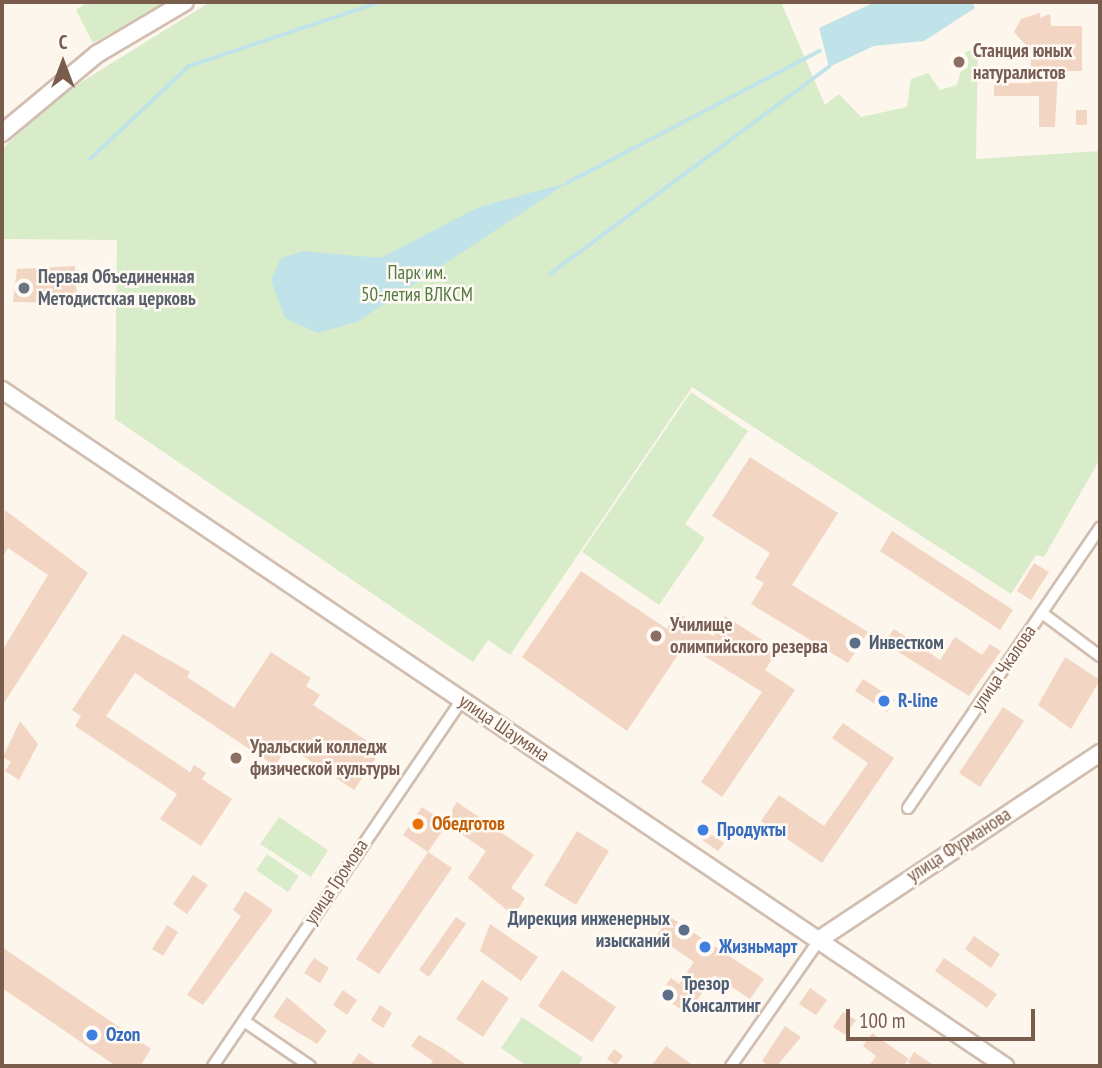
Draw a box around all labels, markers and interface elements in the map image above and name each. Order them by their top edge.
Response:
north arrow [28,28,98,98]
text: С [59,30,67,54]
place label: Станция юных натуралистов [973,40,1072,84]
marker: Станция юных натуралистов [951,54,967,70]
park label: Парк им. 50-летия ВЛКСМ [361,262,473,306]
place label: Первая Объединенная Методистская церковь [38,266,196,310]
marker: Первая Объединенная Методистская церковь [16,280,32,296]
place label: Училище олимпийского резерва [670,614,828,658]
street label: улица Чкалова [967,621,1041,715]
marker: Училище олимпийского резерва [648,628,664,644]
place label: Инвестком [869,632,944,654]
marker: Инвестком [847,635,863,651]
street label: улица Шаумяна [454,689,554,767]
place label: R-line [898,690,938,712]
marker: R-line [876,693,892,709]
place label: Уральский колледж физической культуры [250,736,400,780]
marker: Уральский колледж физической культуры [228,750,244,766]
street label: улица Фурманова [903,803,1015,887]
place label: Обедготов [432,813,505,835]
marker: Обедготов [410,816,426,832]
place label: Продукты [717,819,786,841]
marker: Продукты [695,822,711,838]
street label: улица Громова [299,835,373,929]
place label: Дирекция инженерных изысканий [508,908,670,952]
marker: Дирекция инженерных изысканий [676,922,692,938]
place label: Жизньмарт [719,936,797,958]
marker: Жизньмарт [697,939,713,955]
place label: Трезор Консалтинг [682,973,760,1017]
marker: Трезор Консалтинг [660,987,676,1003]
scale bar [850,995,1039,1038]
text: 100 m [859,1007,905,1034]
place label: Ozon [106,1024,140,1046]
marker: Ozon [84,1027,100,1043]

